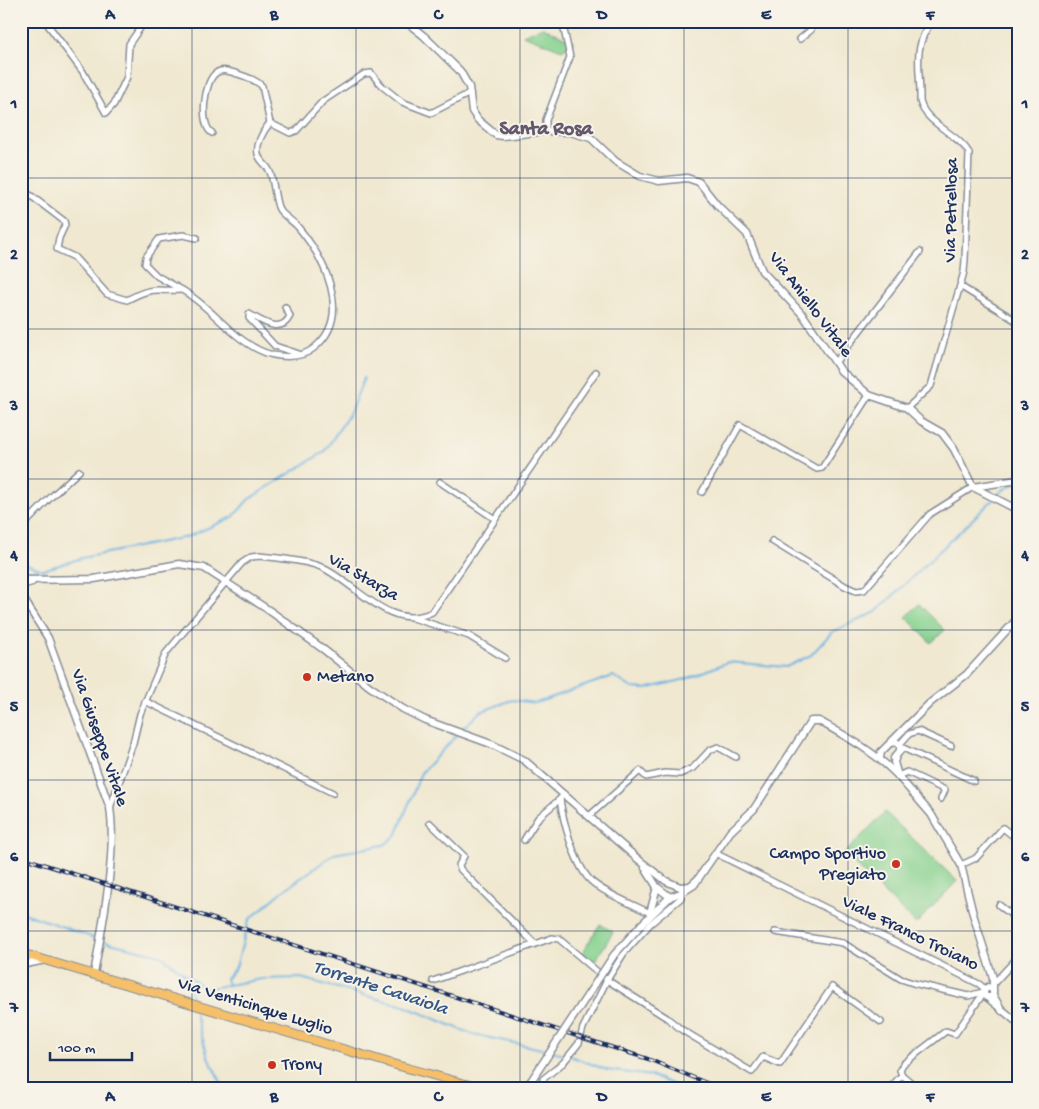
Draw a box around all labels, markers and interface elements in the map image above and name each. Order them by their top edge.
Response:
text: A [104,7,116,26]
text: B [269,7,279,26]
text: C [433,7,444,26]
text: D [595,7,608,26]
text: E [761,7,772,26]
text: F [925,7,936,26]
text: 1 [10,96,17,115]
text: 1 [1021,96,1028,115]
district label: Santa Rosa [499,119,594,142]
street label: Via Petrellosa [941,157,963,263]
text: 2 [10,247,18,266]
street label: Via Aniello Vitale [763,247,857,362]
text: 2 [1021,247,1029,266]
text: 3 [9,398,18,417]
text: 3 [1020,398,1029,417]
text: 4 [9,548,18,567]
text: 4 [1020,548,1029,567]
street label: Via Starza [323,549,403,607]
street label: Via Giuseppe Vitale [65,666,133,810]
place label: Metano [317,667,374,688]
marker: Metano [301,671,313,683]
text: 5 [10,699,19,718]
text: 5 [1021,699,1030,718]
place label: Campo Sportivo Pregiato [770,844,886,886]
text: 6 [10,849,19,868]
text: 6 [1021,849,1030,868]
marker: Campo Sportivo Pregiato [890,858,902,870]
street label: Viale Franco Troiano [837,891,982,976]
water label: Torrente Cavaiola [310,956,452,1022]
street label: Via Venticinque Luglio [174,973,335,1041]
text: 7 [9,1000,19,1019]
text: 7 [1020,1000,1030,1019]
scale bar [50,1029,132,1061]
text: 100 m [57,1040,96,1058]
place label: Trony [281,1055,322,1076]
marker: Trony [266,1059,278,1071]
text: A [104,1089,116,1108]
text: B [269,1089,279,1108]
text: C [433,1089,444,1108]
text: D [595,1089,608,1108]
text: E [761,1089,772,1108]
text: F [925,1089,936,1108]

